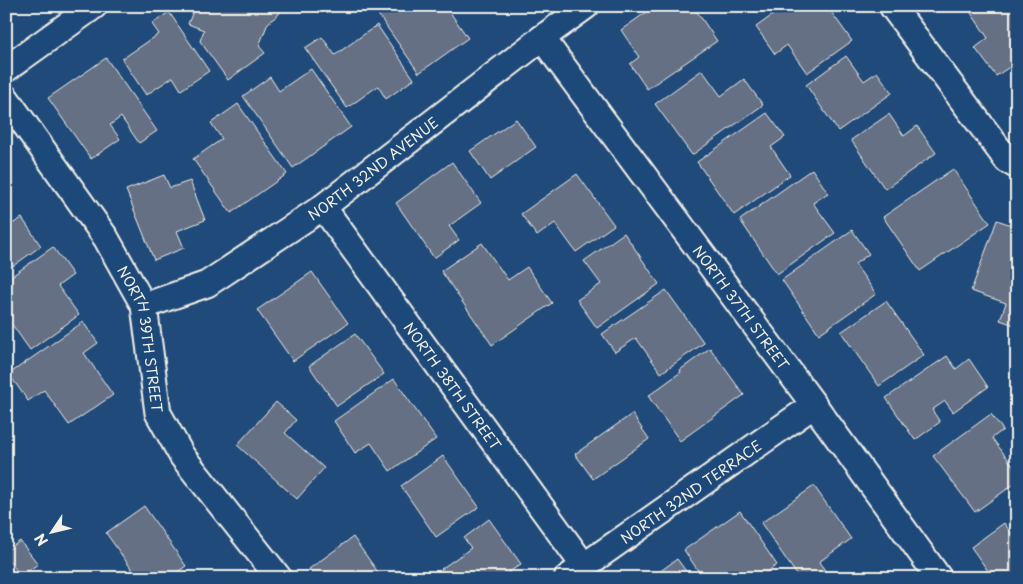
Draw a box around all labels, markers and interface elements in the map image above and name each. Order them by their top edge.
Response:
street label: NORTH 32ND AVENUE [303,111,442,225]
street label: NORTH 37TH STREET [688,241,795,374]
street label: NORTH 39TH STREET [113,262,168,414]
street label: NORTH 38TH STREET [399,318,507,454]
street label: NORTH 32ND TERRACE [616,435,766,548]
north arrow [28,506,78,556]
text: N [29,529,53,550]

